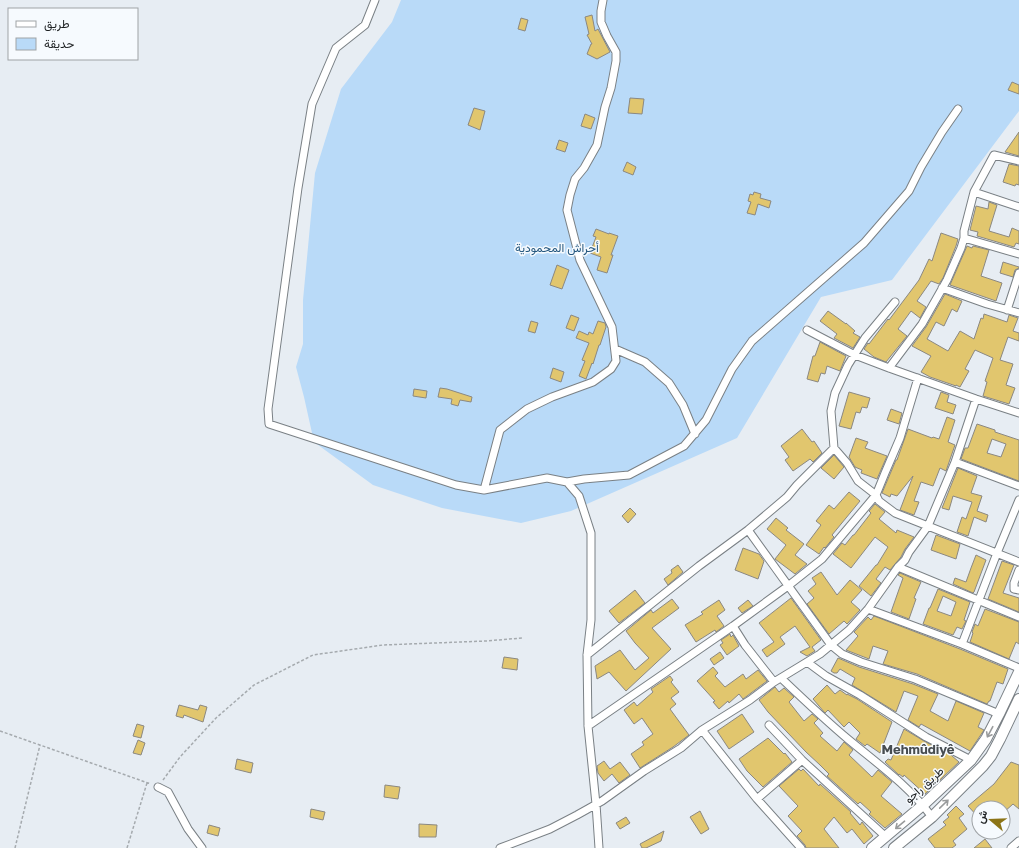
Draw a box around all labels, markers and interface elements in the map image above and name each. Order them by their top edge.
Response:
legend [8,8,138,60]
text: طريق [44,16,70,32]
text: حديقة [44,36,74,51]
park label: أحراش المحمودية [515,240,599,256]
one-way arrow [986,726,993,738]
district label: Mehmûdiyê [882,741,955,757]
street label: طريق راجو [901,763,947,807]
one-way arrow [939,800,950,809]
north arrow [971,800,1011,840]
text: ش [973,808,990,825]
one-way arrow [895,820,905,829]

